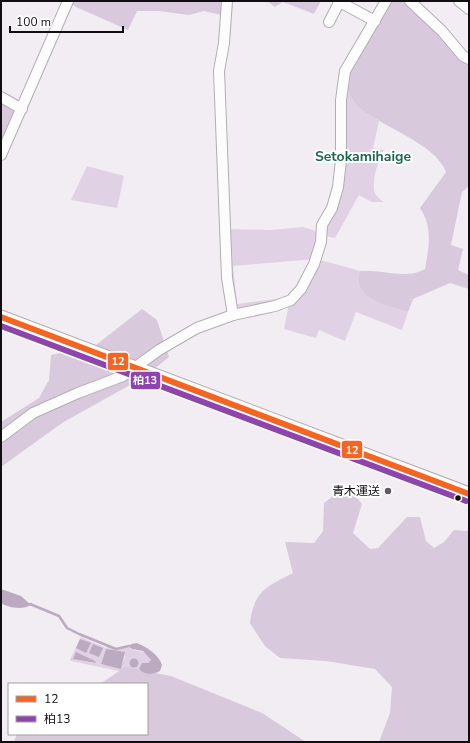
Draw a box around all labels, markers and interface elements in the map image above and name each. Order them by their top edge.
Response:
scale bar [10,8,123,34]
text: 100 m [16,14,51,30]
district label: Setokamihaige [315,147,411,166]
line badge: 12 [107,352,129,371]
text: 12 [111,354,125,369]
line badge: 柏13 [130,371,161,390]
text: 柏13 [133,373,157,388]
line badge: 12 [341,440,363,459]
text: 12 [345,443,359,458]
place label: 青木運送 [332,483,380,499]
marker: 青木運送 [383,486,393,496]
unlabelled marker [453,493,463,503]
legend [8,683,148,735]
text: 12 [44,691,58,707]
text: 柏13 [44,711,70,727]

